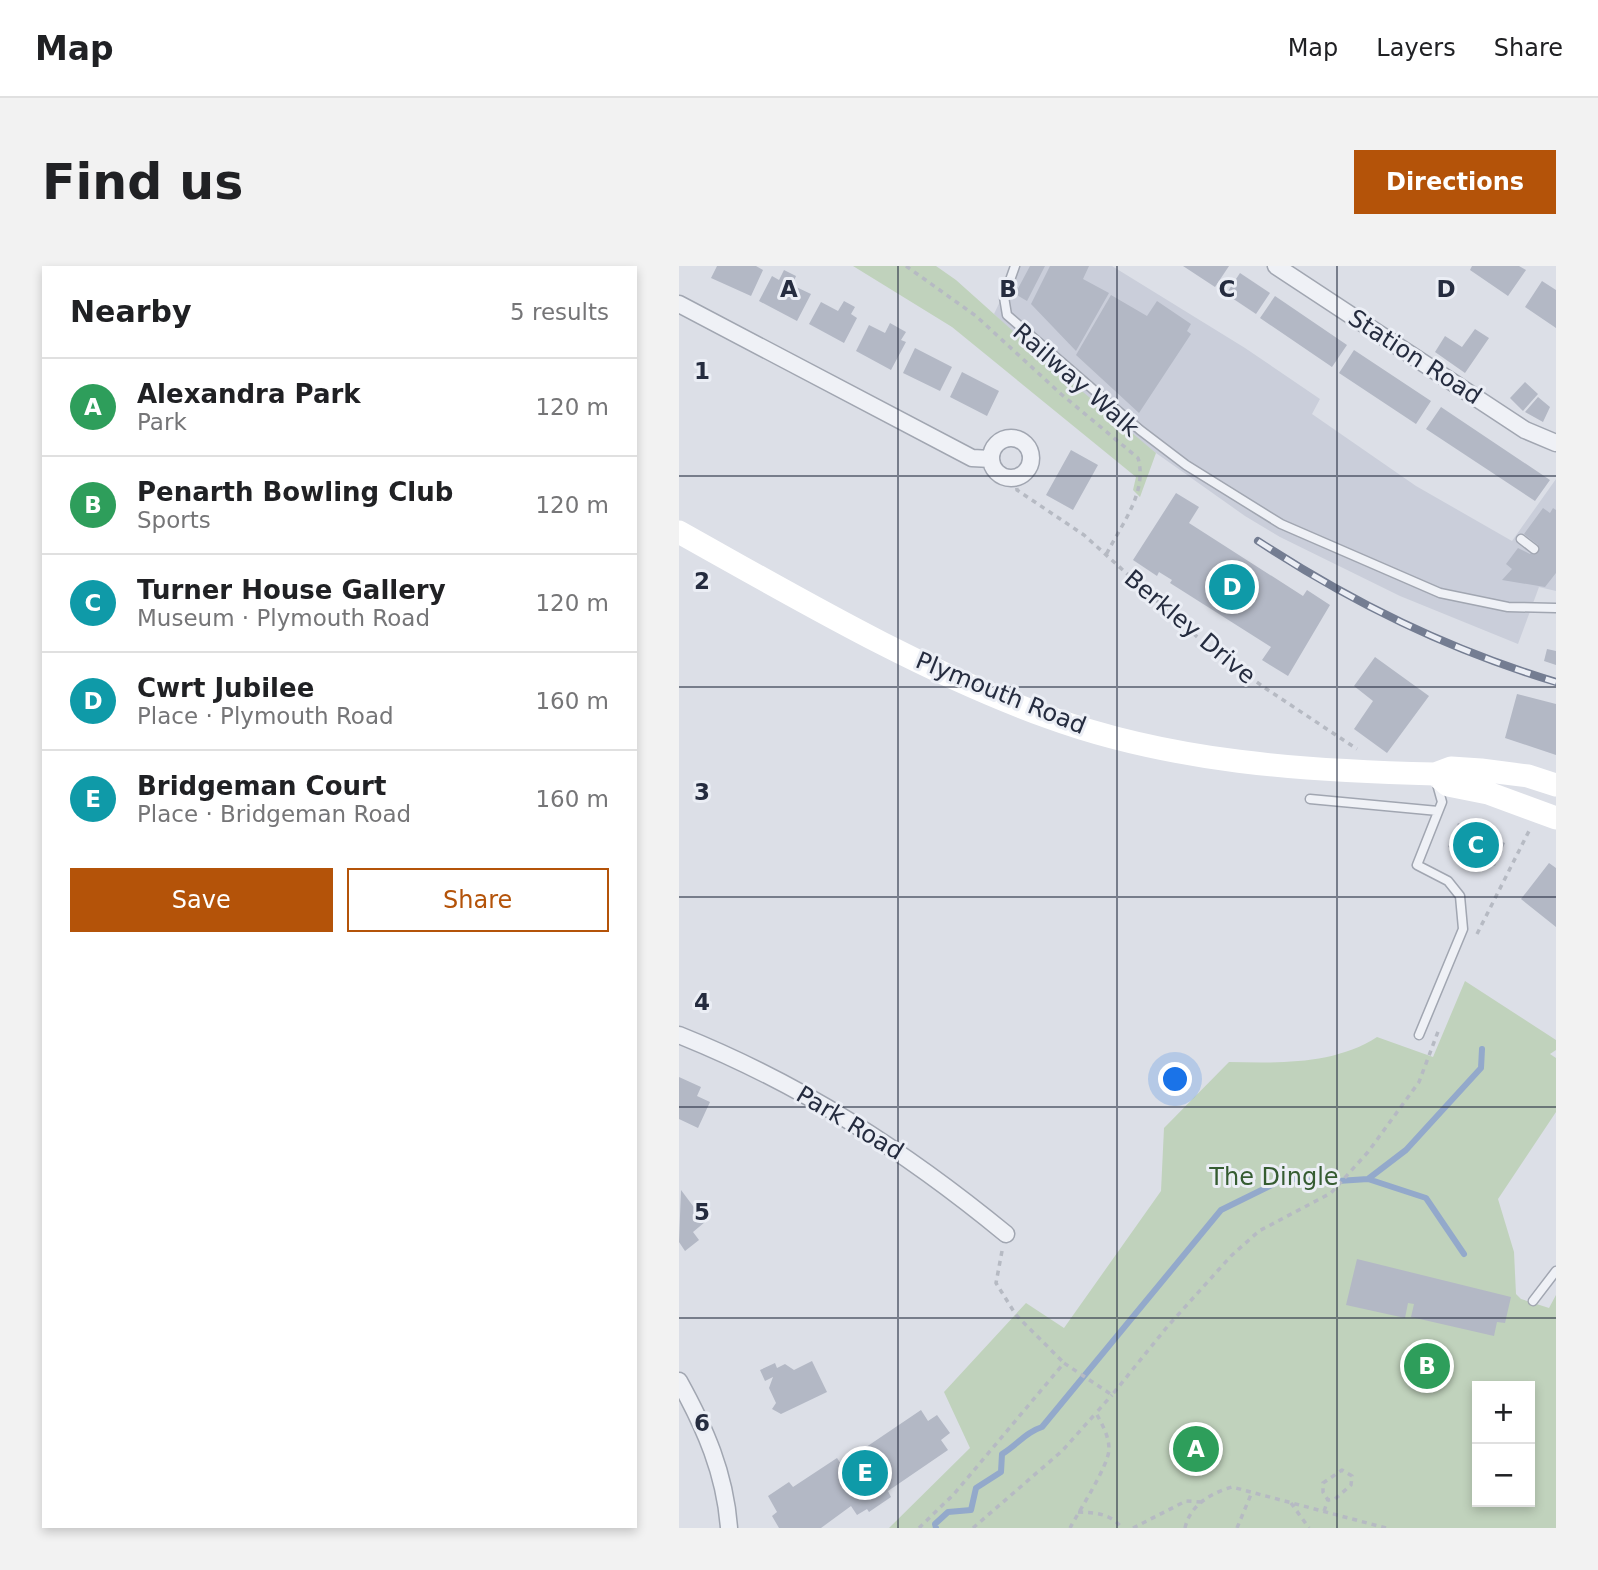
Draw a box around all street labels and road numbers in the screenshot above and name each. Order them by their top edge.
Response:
street label: Station Road [1343,304,1487,410]
street label: Railway Walk [1007,318,1145,442]
street label: Berkley Drive [1119,564,1261,690]
street label: Plymouth Road [912,646,1090,740]
street label: Park Road [791,1080,909,1166]

